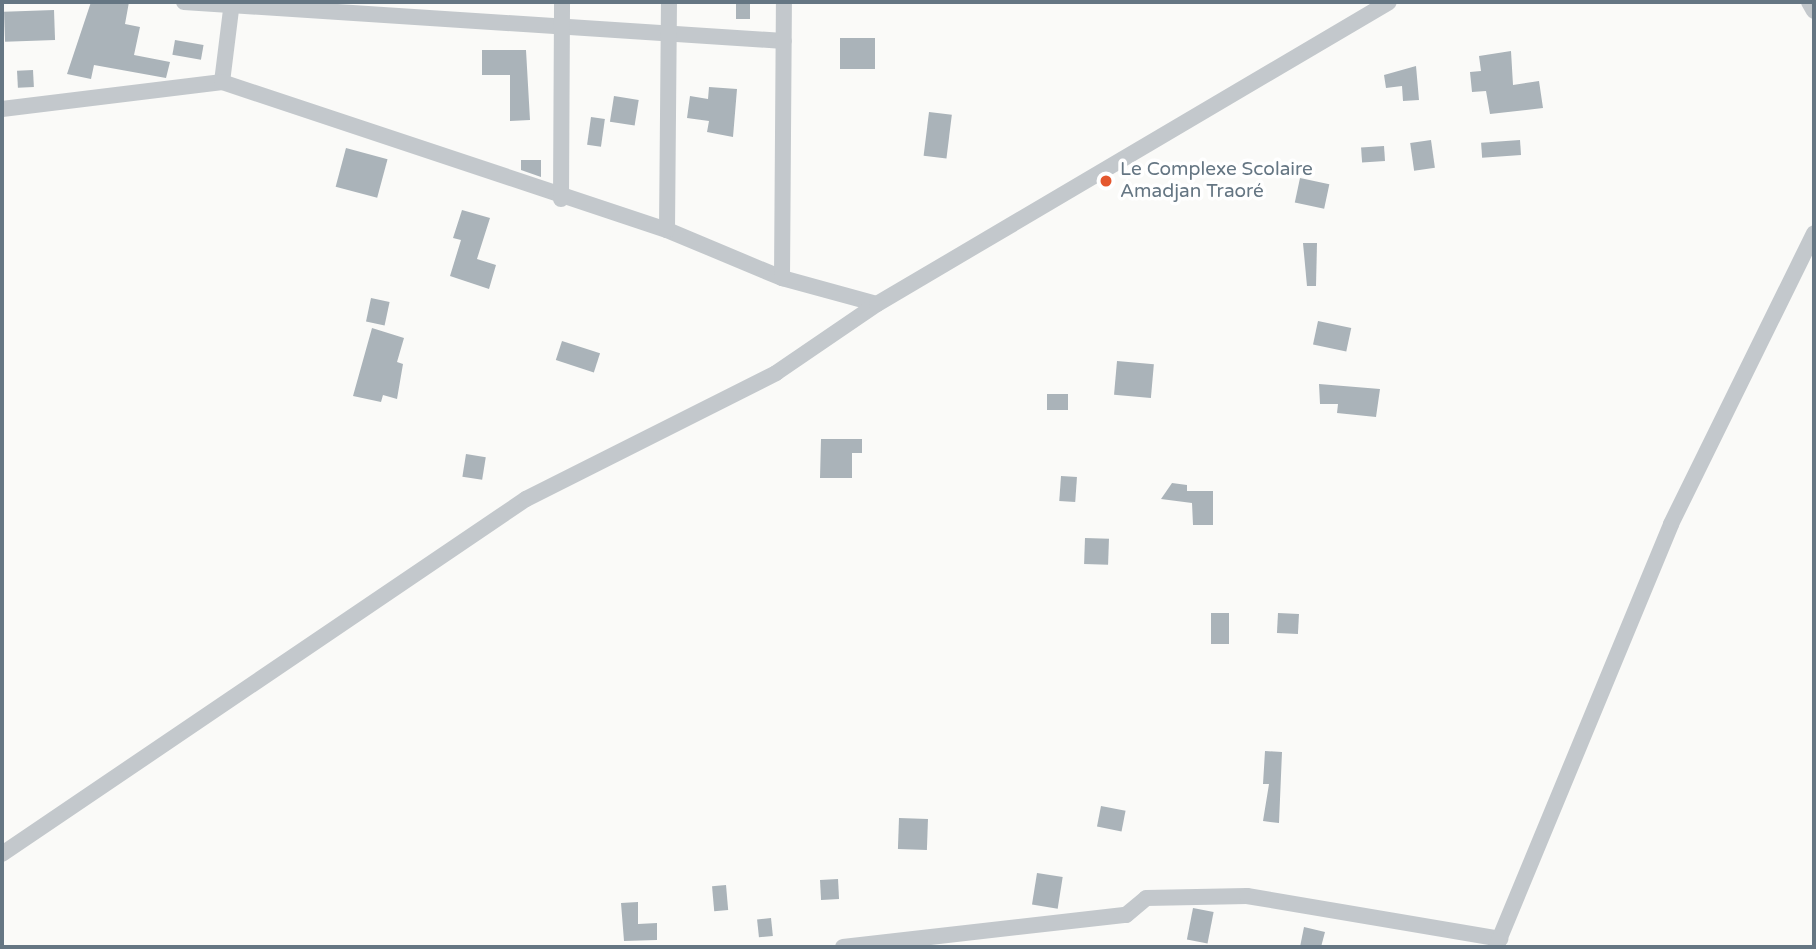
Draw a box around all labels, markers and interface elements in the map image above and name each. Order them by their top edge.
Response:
place label: Le Complexe Scolaire Amadjan Traoré [1120,159,1313,203]
marker: Le Complexe Scolaire Amadjan Traoré [1098,173,1114,189]

